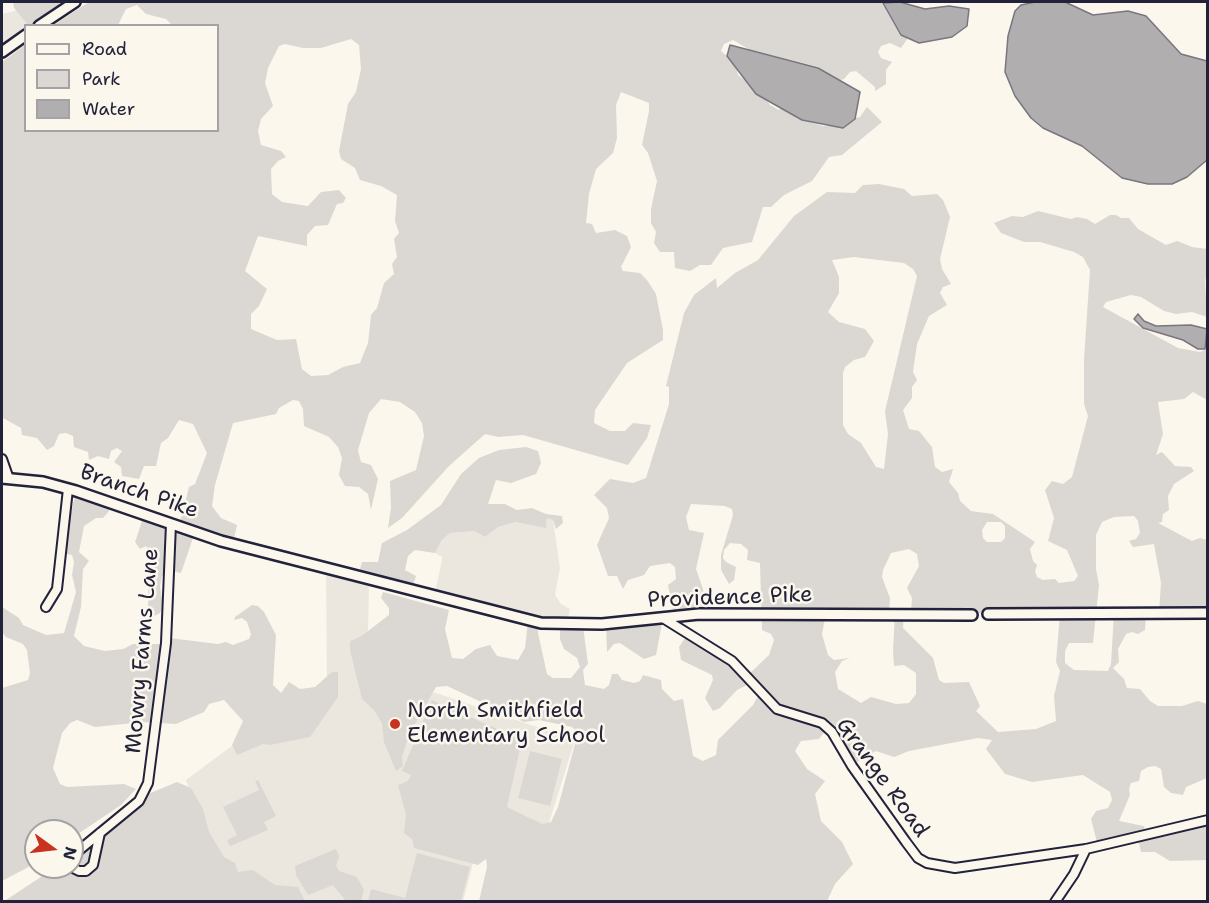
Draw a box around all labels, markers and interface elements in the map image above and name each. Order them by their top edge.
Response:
legend [24,24,219,132]
text: Road [82,37,127,61]
text: Park [82,67,121,91]
text: Water [82,97,135,121]
street label: Branch Pike [76,459,202,525]
street label: Mowry Farms Lane [121,547,165,755]
street label: Providence Pike [647,582,813,614]
place label: North Smithfield Elementary School [407,698,605,750]
street label: Grange Road [830,713,934,843]
marker: North Smithfield Elementary School [388,717,402,731]
north arrow [24,819,84,879]
text: N [58,844,82,862]

